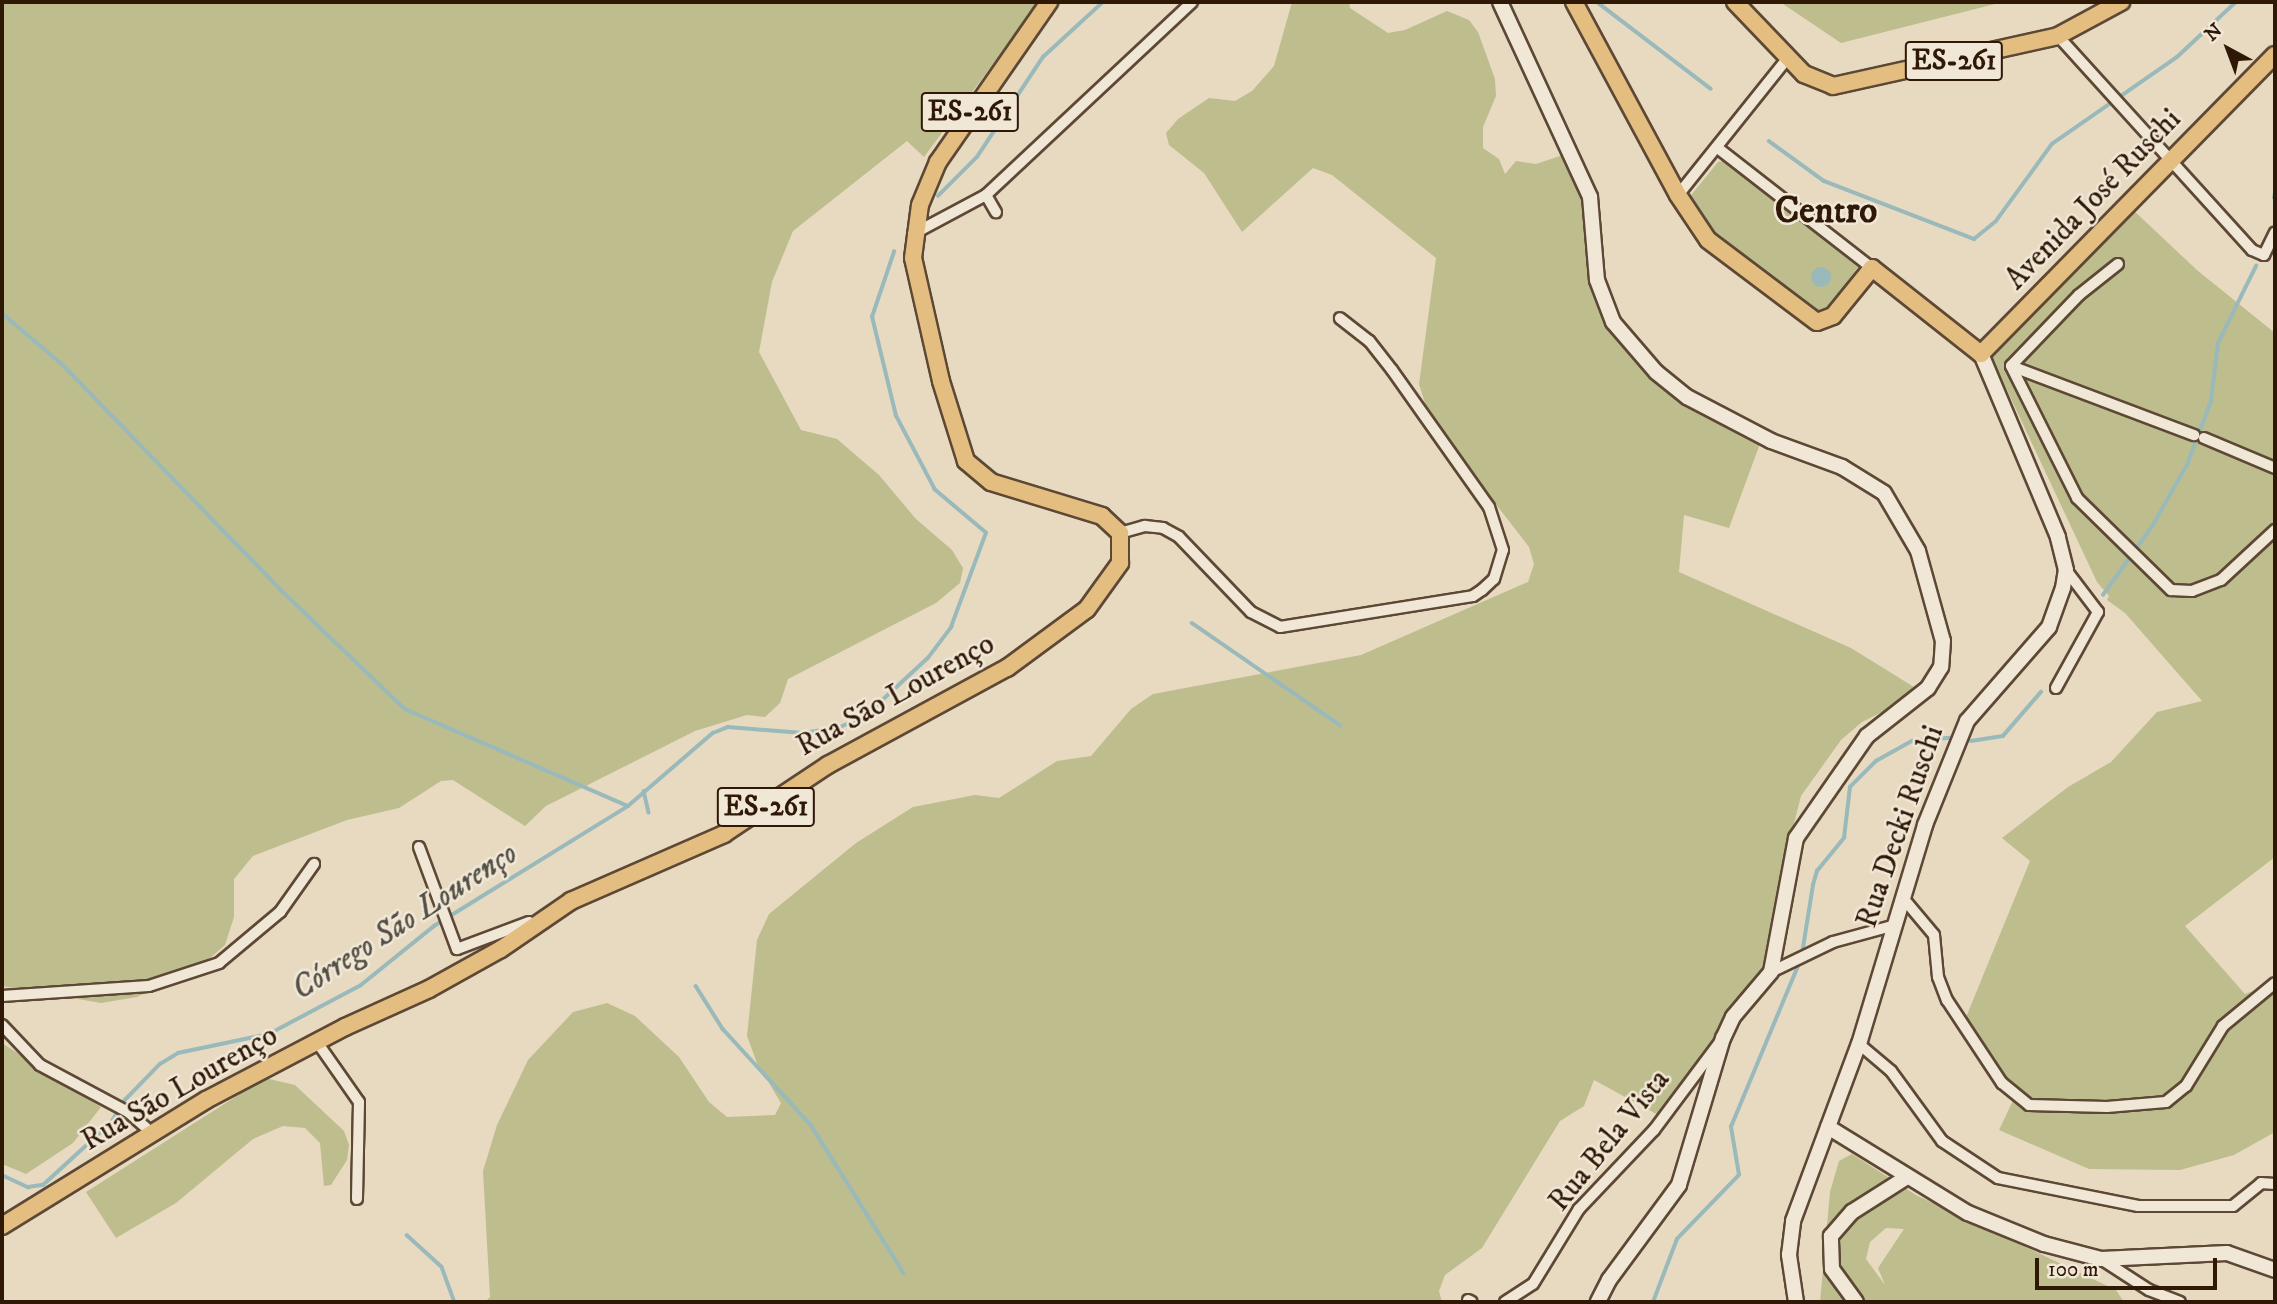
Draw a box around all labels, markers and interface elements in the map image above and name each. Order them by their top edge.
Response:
north arrow [2193,14,2263,84]
text: N [2200,19,2227,47]
road number: ES-261 [1903,36,2005,86]
road number: ES-261 [919,88,1021,136]
street label: Avenida José Ruschi [1999,102,2189,298]
district label: Centro [1775,190,1877,234]
street label: Rua São Lourenço [791,627,1001,765]
street label: Rua Decki Ruschi [1850,721,1952,933]
road number: ES-261 [715,782,817,832]
water label: Córrego São Lourenço [285,835,525,1009]
street label: Rua São Lourenço [76,1018,284,1160]
street label: Rua Bela Vista [1542,1063,1678,1219]
scale bar [2039,1244,2221,1288]
text: 100 m [2048,1257,2099,1283]

